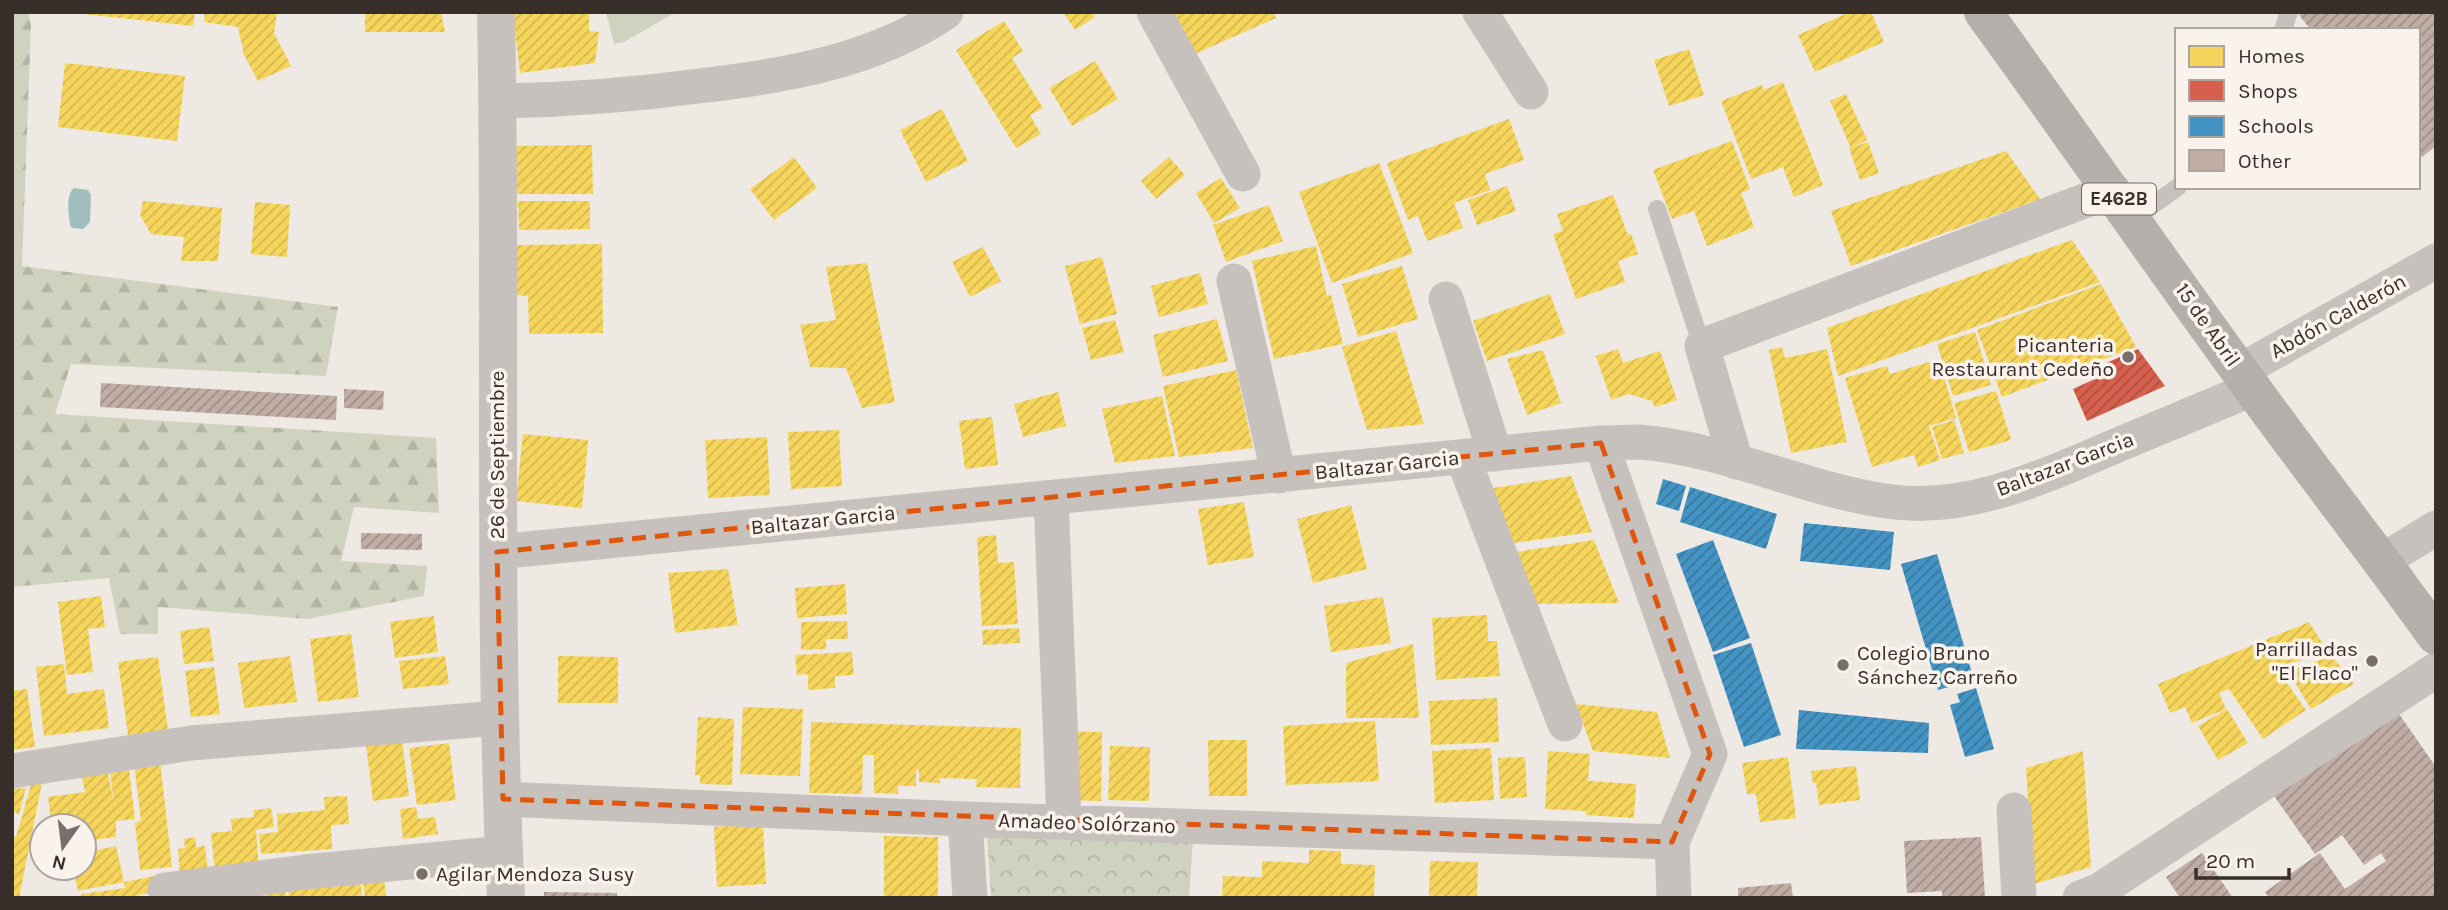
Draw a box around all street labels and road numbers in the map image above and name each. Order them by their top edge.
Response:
road number: E462B [2082,183,2156,214]
street label: Abdón Calderón [2266,269,2410,363]
street label: 15 de Abril [2171,279,2245,371]
street label: 26 de Septiembre [485,371,509,539]
street label: Baltazar Garcia [1993,427,2137,501]
street label: Baltazar Garcia [1313,445,1461,485]
street label: Baltazar Garcia [749,500,897,540]
street label: Amadeo Solórzano [998,808,1176,838]

